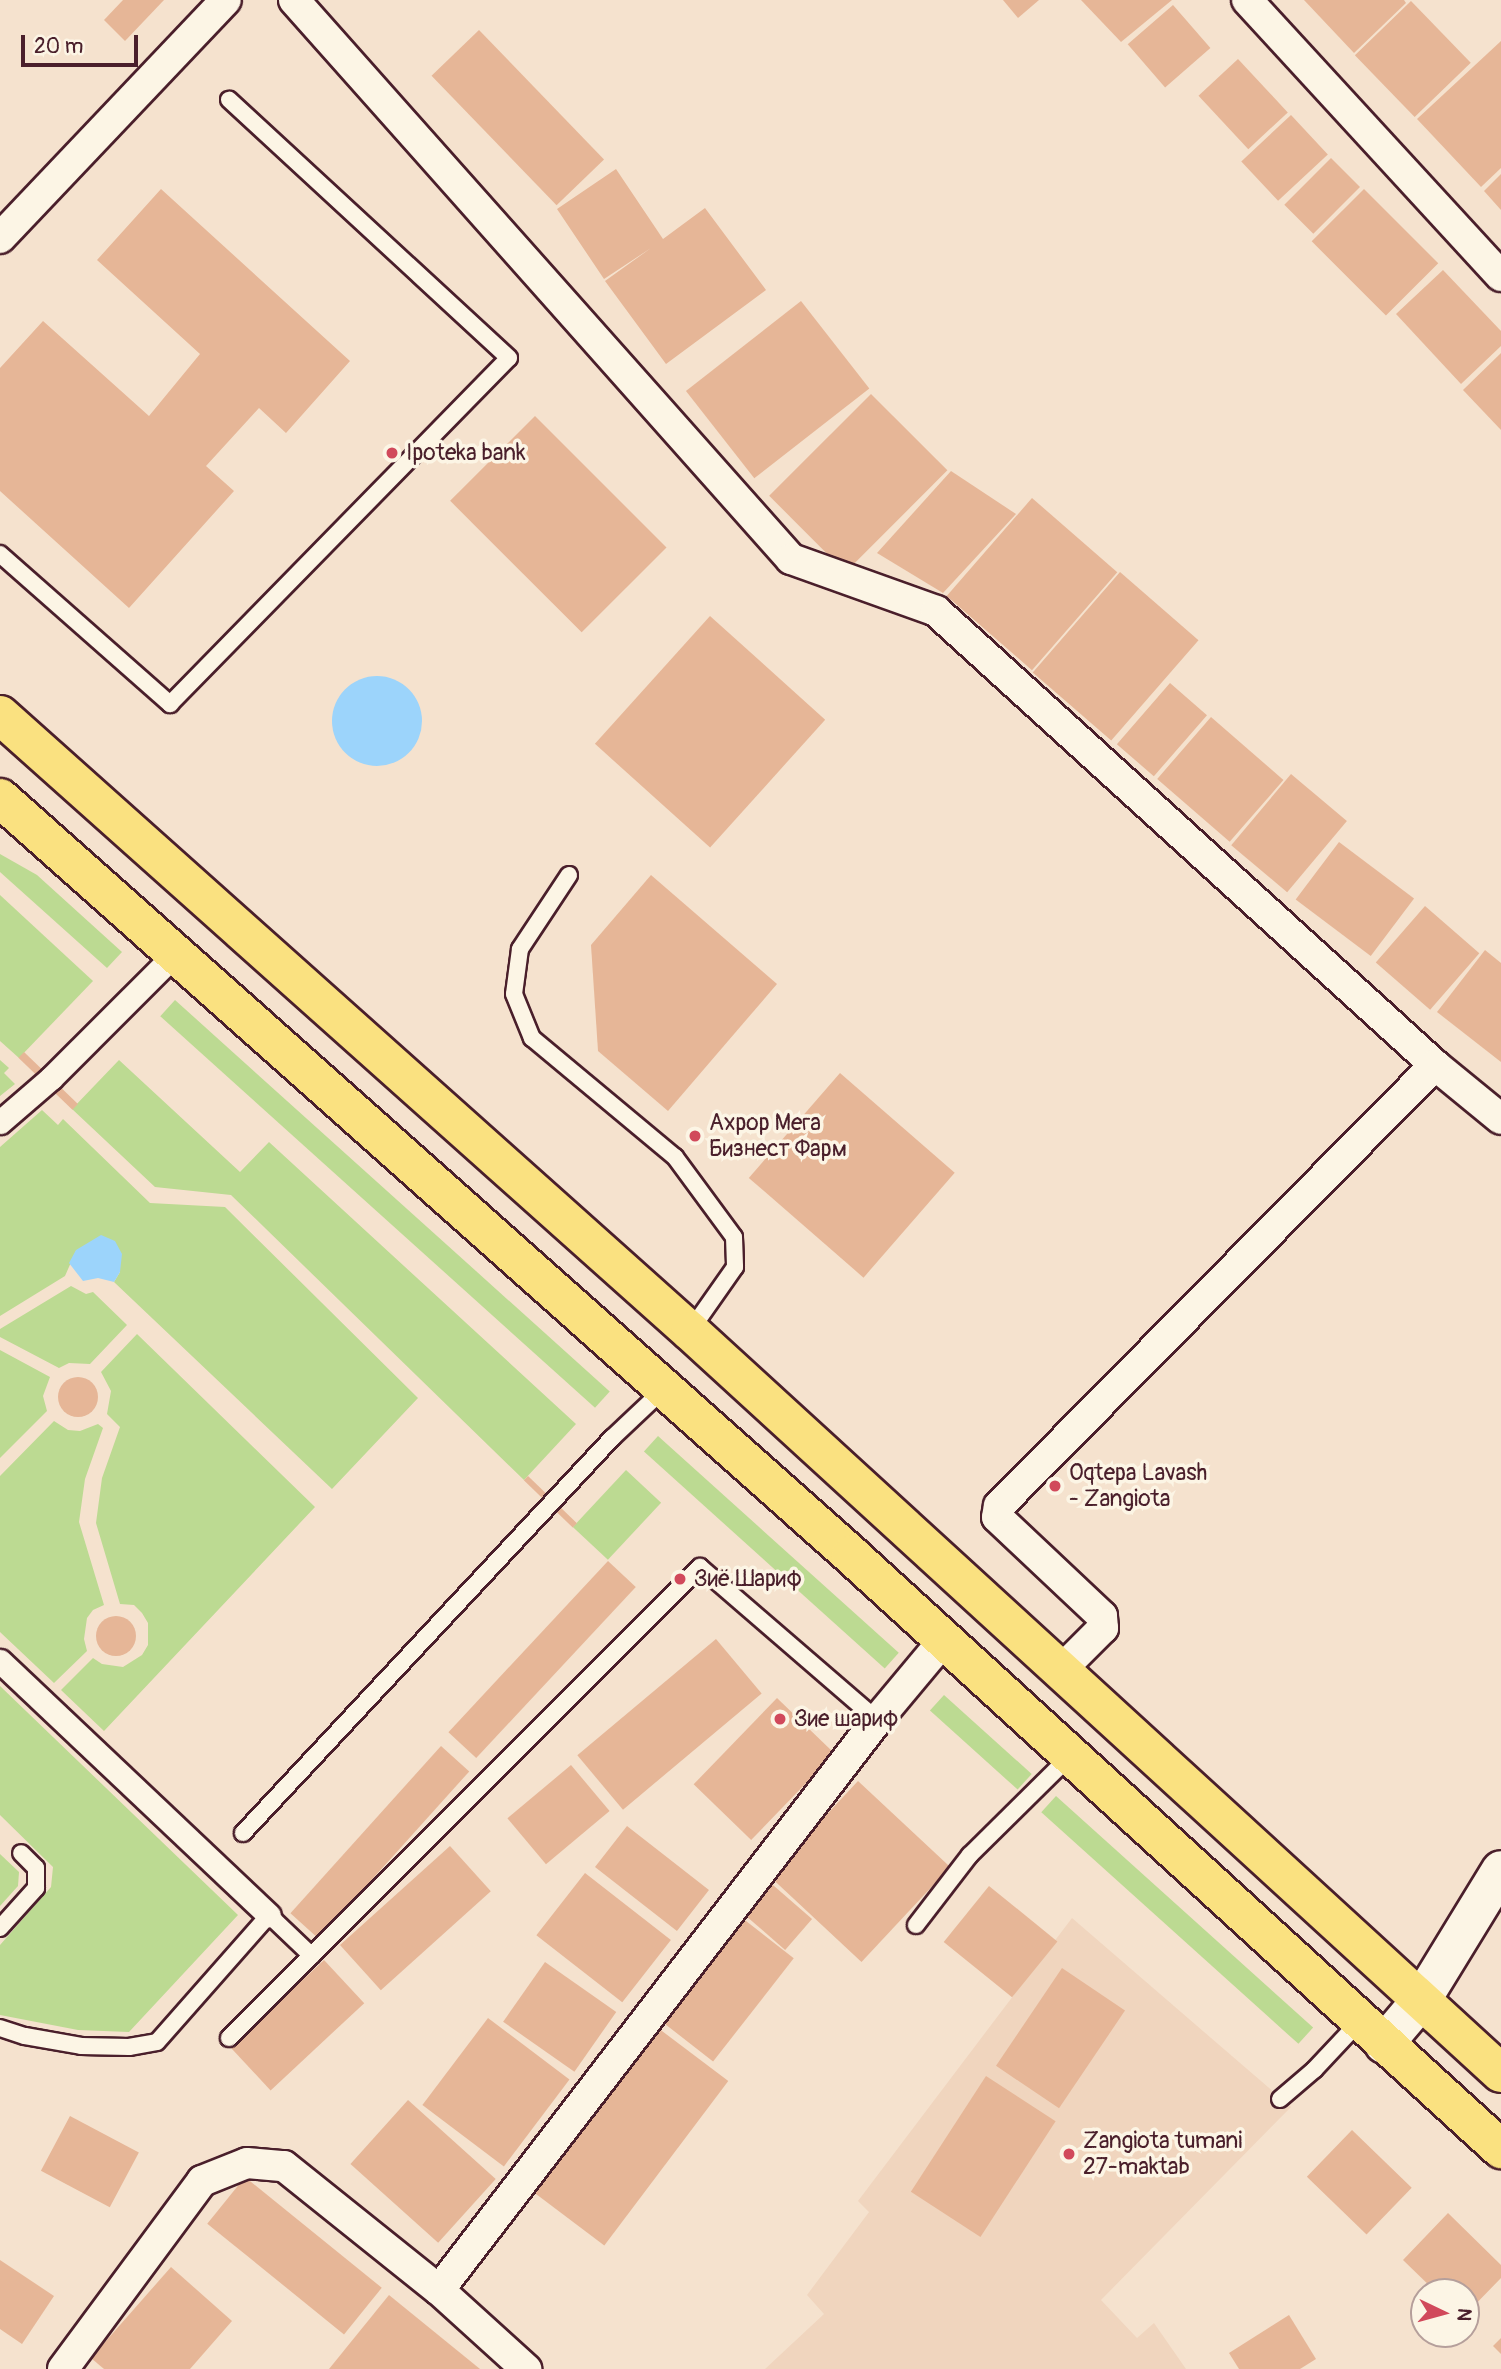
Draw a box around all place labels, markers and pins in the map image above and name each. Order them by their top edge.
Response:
place label: Ipoteka bank [406,439,525,467]
marker: Ipoteka bank [384,445,400,461]
place label: Ахрор Мега Бизнест Фарм [709,1109,847,1163]
marker: Ахрор Мега Бизнест Фарм [687,1128,703,1144]
place label: Oqtepa Lavash - Zangiota [1069,1459,1207,1513]
marker: Oqtepa Lavash - Zangiota [1047,1478,1063,1494]
place label: Зиё Шариф [694,1565,802,1593]
marker: Зиё Шариф [672,1571,688,1587]
place label: Зие шариф [794,1705,899,1733]
marker: Зие шариф [772,1711,788,1727]
place label: Zangiota tumani 27-maktab [1083,2127,1242,2181]
marker: Zangiota tumani 27-maktab [1061,2146,1077,2162]

